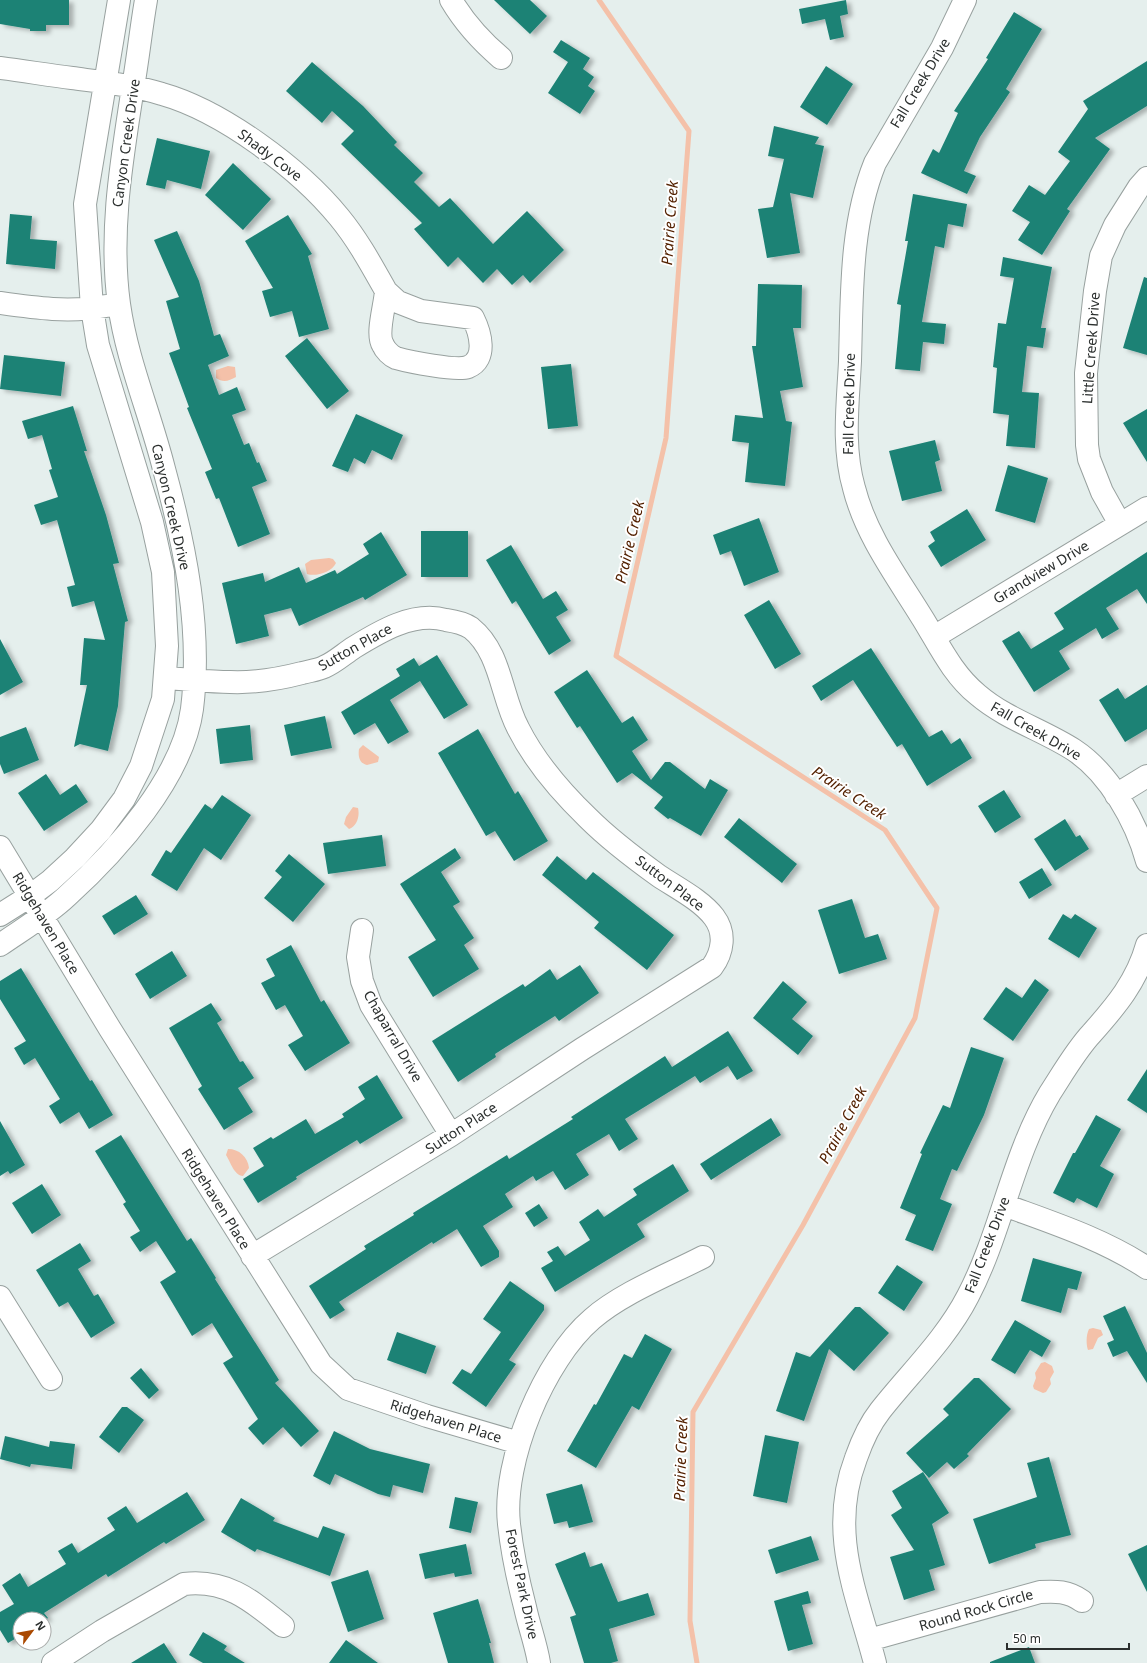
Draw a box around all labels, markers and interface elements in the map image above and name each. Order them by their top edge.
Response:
street label: Fall Creek Drive [885,34,954,131]
street label: Canyon Creek Drive [107,78,144,208]
street label: Shady Cove [234,124,306,185]
water label: Prairie Creek [656,179,682,266]
street label: Little Creek Drive [1077,291,1104,405]
street label: Fall Creek Drive [838,353,859,455]
street label: Canyon Creek Drive [148,442,195,572]
water label: Prairie Creek [610,498,648,585]
street label: Grandview Drive [989,535,1092,608]
street label: Sutton Place [314,618,395,675]
street label: Fall Creek Drive [987,697,1085,764]
water label: Prairie Creek [809,761,891,824]
street label: Sutton Place [632,850,709,915]
street label: Ridgehaven Place [8,868,84,977]
street label: Chaparral Drive [359,986,427,1085]
water label: Prairie Creek [813,1082,871,1167]
street label: Sutton Place [421,1097,500,1158]
street label: Ridgehaven Place [178,1145,255,1253]
street label: Fall Creek Drive [959,1194,1014,1296]
street label: Ridgehaven Place [388,1395,504,1447]
water label: Prairie Creek [669,1416,691,1502]
street label: Forest Park Drive [502,1527,543,1641]
street label: Round Rock Circle [917,1584,1035,1635]
north arrow [12,1611,52,1651]
text: N [32,1618,50,1633]
scale bar [1007,1625,1129,1651]
text: 50 m [1013,1630,1041,1647]

